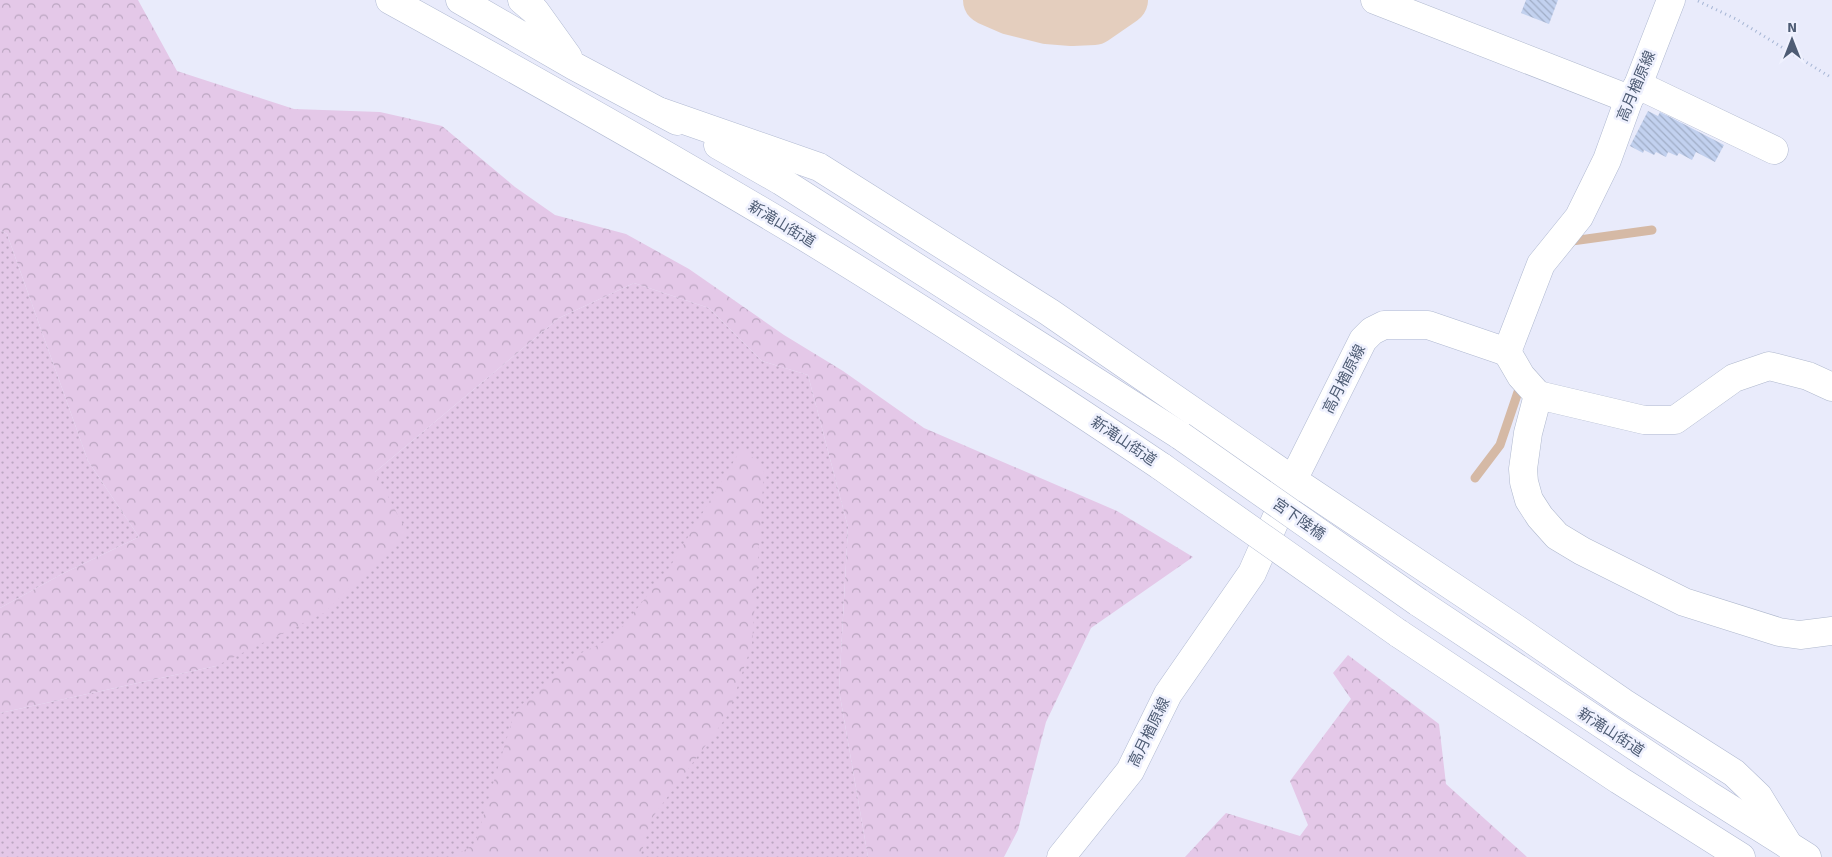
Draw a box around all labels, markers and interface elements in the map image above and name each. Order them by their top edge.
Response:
north arrow [1767,15,1817,65]
text: N [1787,19,1797,36]
street label: 高月楢原線 [1613,48,1659,124]
street label: 新滝山街道 [745,197,819,251]
street label: 高月楢原線 [1319,341,1369,417]
street label: 新滝山街道 [1088,413,1160,469]
street label: 宮下陸橋 [1269,494,1329,544]
street label: 高月楢原線 [1124,694,1174,770]
street label: 新滝山街道 [1575,704,1647,760]

